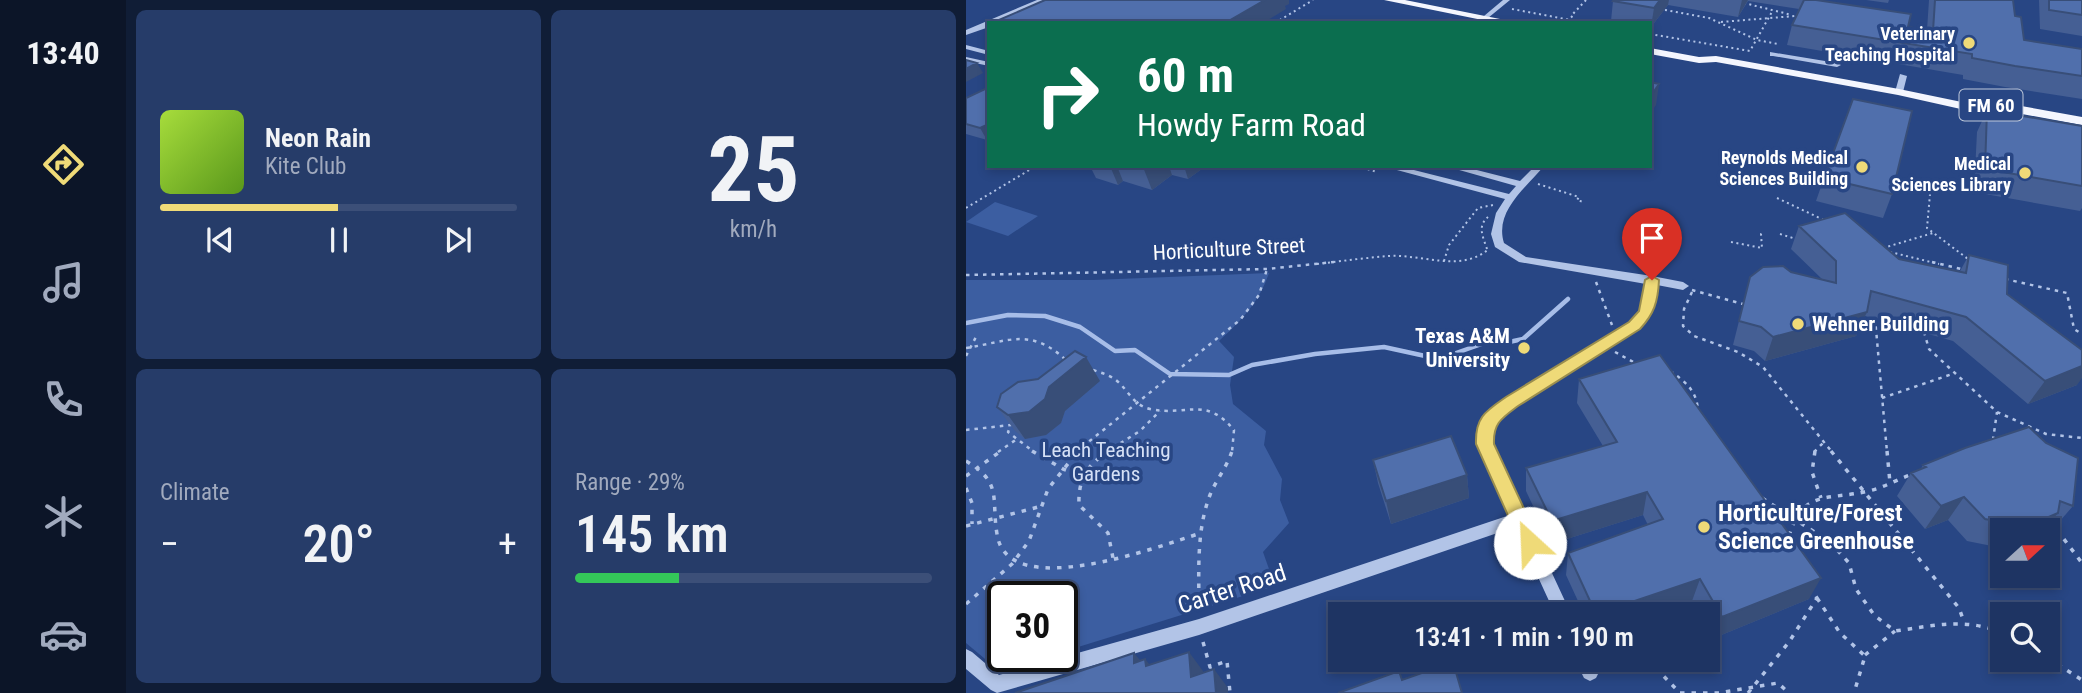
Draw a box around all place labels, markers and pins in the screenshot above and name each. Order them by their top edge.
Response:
place label: Veterinary Teaching Hospital [1825,23,1955,65]
marker: Veterinary Teaching Hospital [1961,35,1977,51]
place label: Reynolds Medical Sciences Building [1719,147,1848,189]
place label: Medical Sciences Library [1891,153,2011,195]
marker: Reynolds Medical Sciences Building [1854,159,1870,175]
marker: Medical Sciences Library [2017,165,2033,181]
pin [1622,208,1682,280]
place label: Wehner Building [1812,312,1949,336]
marker: Wehner Building [1790,316,1806,332]
place label: Texas A&M University [1415,324,1511,372]
marker: Texas A&M University [1516,340,1532,356]
place label: Horticulture/Forest Science Greenhouse [1718,499,1914,555]
marker: Horticulture/Forest Science Greenhouse [1696,519,1712,535]

